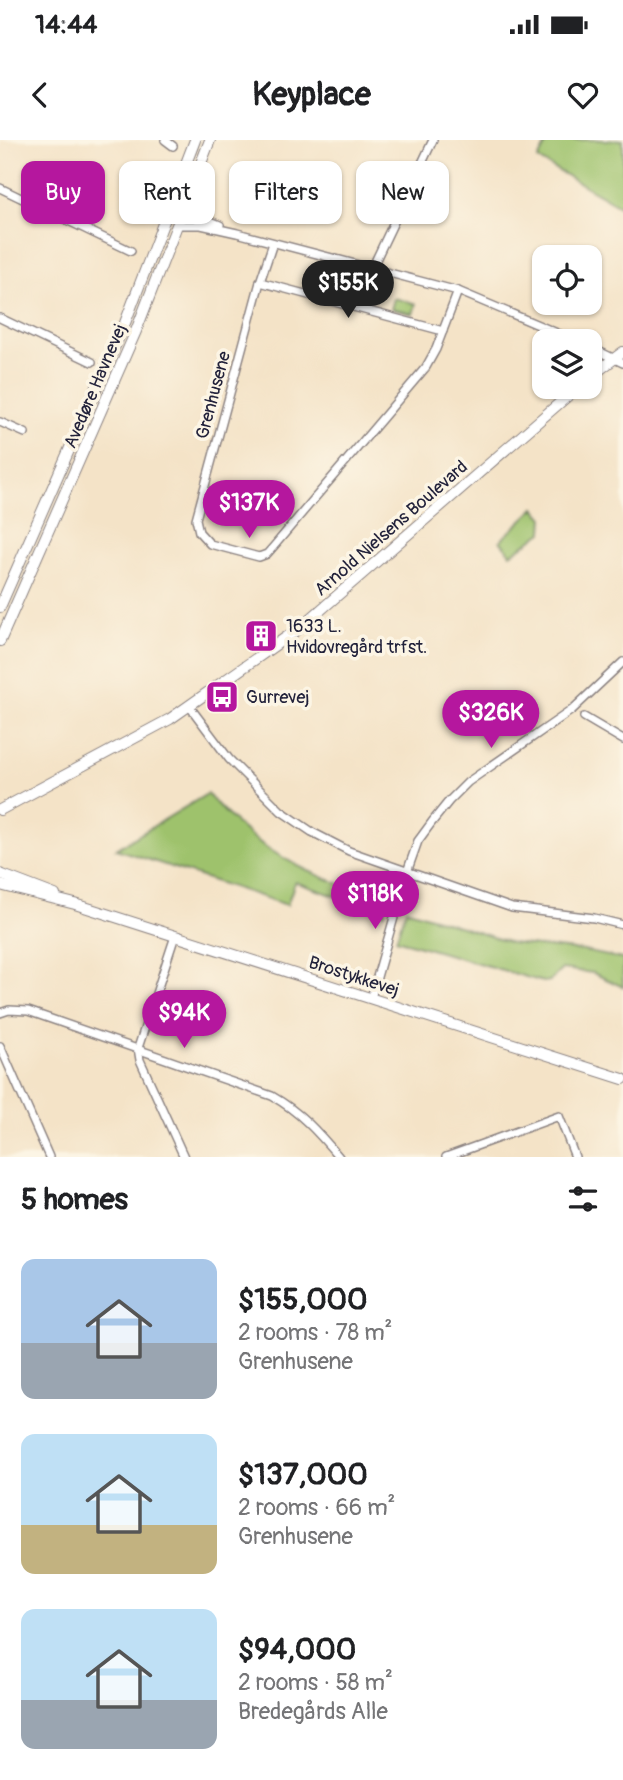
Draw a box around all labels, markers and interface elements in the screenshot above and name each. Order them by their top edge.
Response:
text: 14:44 [35,9,97,41]
text: Keyplace [252,75,371,115]
icon: back [21,76,59,114]
icon: heart [564,76,602,114]
chip: Buy [21,161,105,224]
chip: Rent [119,161,215,224]
chip: Filters [229,161,342,224]
chip: New [356,161,449,224]
map controls [532,245,602,399]
button: locate [532,245,602,315]
pin: $155K [299,260,397,320]
text: $155K [318,268,378,297]
street label: Avedøre Havnevej [59,321,132,452]
button: layers [532,329,602,399]
street label: Grenhusene [191,349,236,441]
street label: Arnold Nielsens Boulevard [310,456,473,601]
pin: $137K [200,480,298,540]
text: $137K [219,488,279,517]
place label: 1633 L. Hvidovregård trfst. [286,615,427,659]
building icon: 1633 L. Hvidovregård trfst. [242,617,280,655]
bus stop icon: Gurrevej [203,678,241,716]
place label: Gurrevej [246,686,309,709]
pin: $326K [442,690,540,750]
text: $326K [458,698,524,727]
pin: $118K [326,872,424,931]
text: $118K [347,879,403,908]
street label: Brostykkevej [306,951,402,1002]
pin: $94K [143,990,225,1050]
text: $94K [158,998,210,1027]
icon: filters [564,1180,602,1218]
text: 5 homes [21,1181,128,1218]
text: $155,000 [238,1281,368,1318]
icon: home [77,1287,161,1371]
text: 2 rooms · 78 m² [238,1318,392,1347]
text: Grenhusene [238,1347,353,1376]
text: $137,000 [238,1456,368,1493]
icon: home [77,1462,161,1546]
text: 2 rooms · 66 m² [238,1493,395,1522]
text: Grenhusene [238,1522,353,1551]
text: $94,000 [238,1631,356,1668]
icon: home [77,1637,161,1721]
text: 2 rooms · 58 m² [238,1668,393,1697]
text: Bredegårds Alle [238,1697,388,1726]

